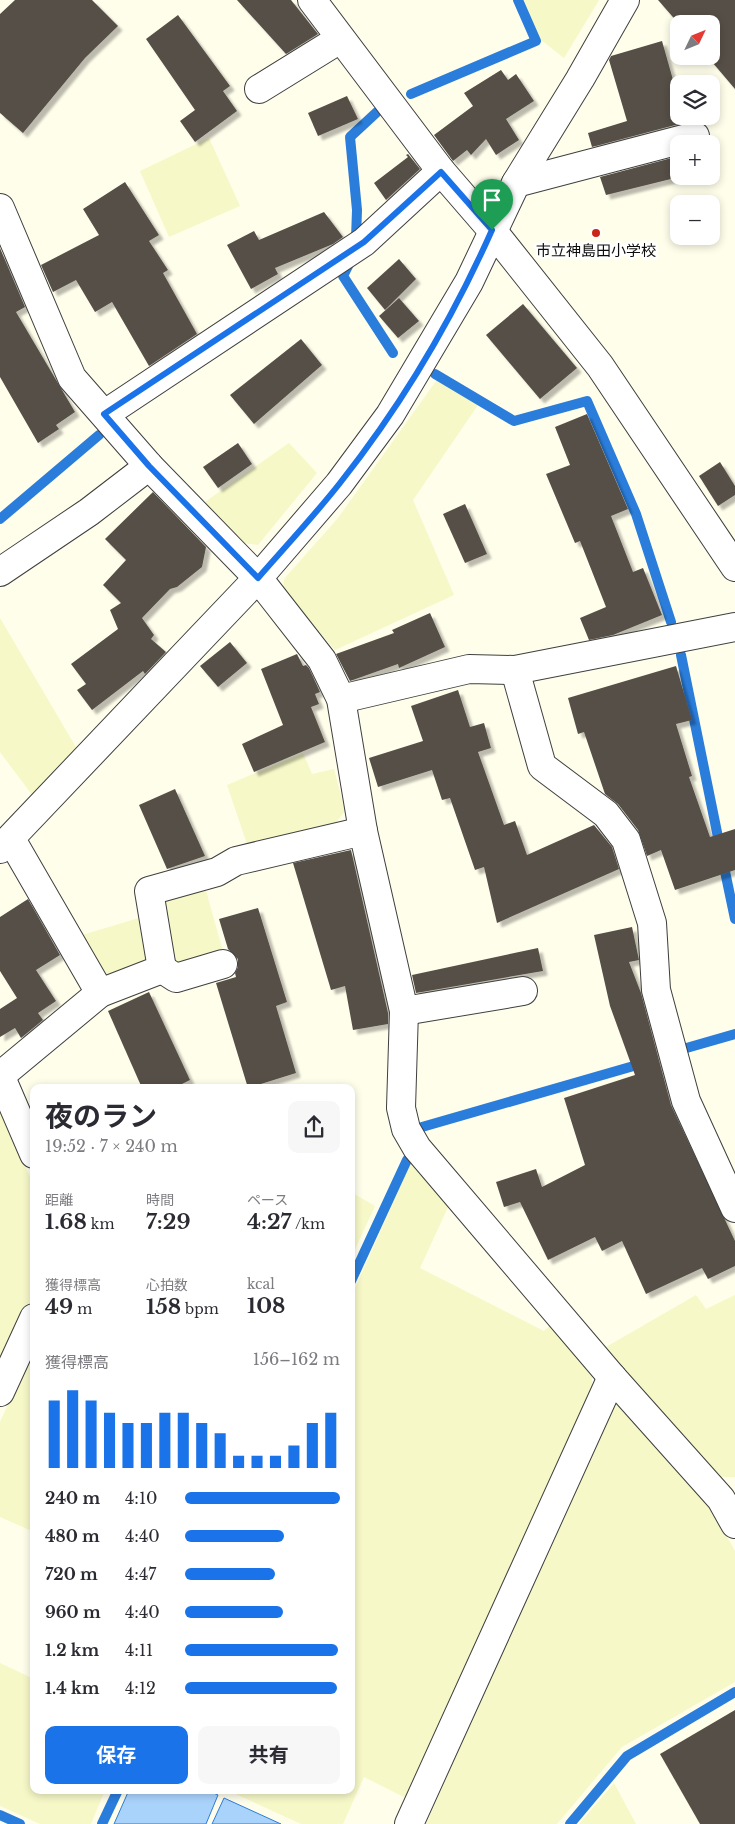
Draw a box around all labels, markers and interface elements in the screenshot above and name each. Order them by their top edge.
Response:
north arrow [670,15,720,65]
map controls [670,15,720,245]
button: layers [670,75,720,125]
button: + [670,135,720,185]
pin [471,179,513,230]
icon: arrive [478,186,506,214]
button: − [670,195,720,245]
marker: 市立神島田小学校 [590,227,602,239]
place label: 市立神島田小学校 [536,241,656,260]
text: 夜のラン [45,1099,157,1134]
button: share [288,1101,340,1153]
text: 19:52 · 7 × 240 m [45,1136,178,1156]
text: 距離 [45,1191,73,1209]
text: 時間 [146,1191,174,1209]
text: ペース [247,1191,288,1209]
text: 1.68 [45,1209,87,1235]
text: 7:29 [146,1209,191,1235]
text: 4:27 [247,1209,291,1235]
text: km [87,1215,115,1233]
text: /km [291,1215,325,1233]
text: kcal [247,1275,275,1293]
text: 獲得標高 [45,1276,101,1294]
text: 心拍数 [146,1276,188,1294]
text: 108 [247,1293,285,1319]
text: 49 [45,1294,73,1320]
text: 158 [146,1294,181,1320]
text: m [73,1300,92,1318]
text: bpm [181,1300,219,1318]
text: 156–162 m [253,1349,340,1369]
text: 獲得標高 [45,1352,109,1372]
text: 240 m [45,1488,100,1508]
text: 4:10 [125,1488,157,1508]
text: 480 m [45,1526,100,1546]
text: 4:40 [125,1526,160,1546]
text: 720 m [45,1564,98,1584]
text: 4:47 [125,1564,156,1584]
text: 960 m [45,1602,101,1622]
text: 4:40 [125,1602,160,1622]
text: 1.2 km [45,1640,99,1660]
text: 4:11 [125,1640,153,1660]
text: 1.4 km [45,1678,99,1698]
text: 4:12 [125,1678,156,1698]
button: 保存 [45,1726,188,1784]
button: 共有 [198,1726,340,1784]

